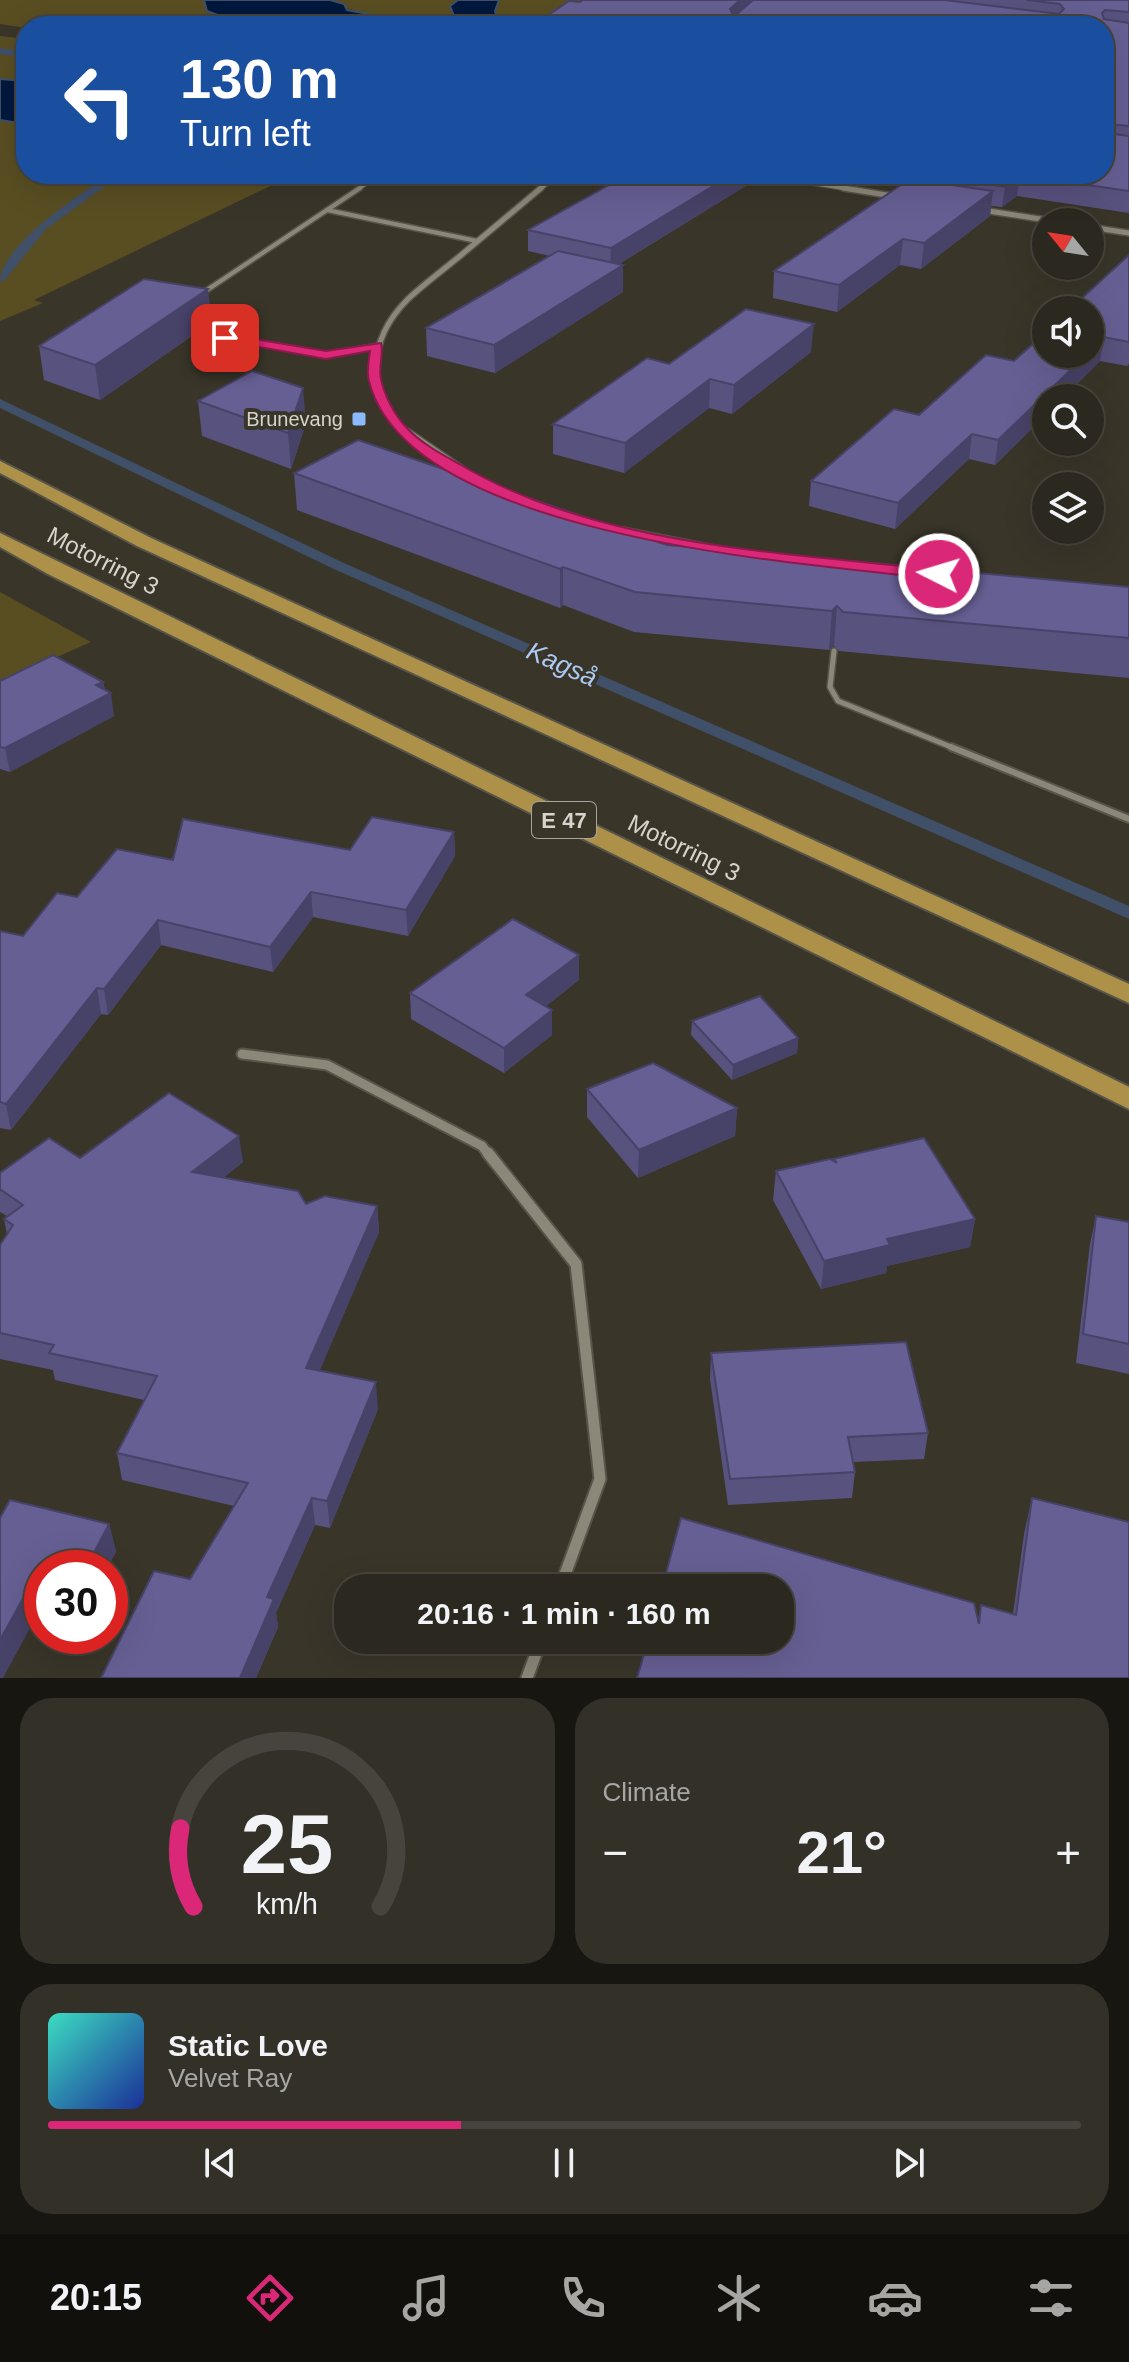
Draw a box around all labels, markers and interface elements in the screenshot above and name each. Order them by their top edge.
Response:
text: 130 m [180,47,339,110]
icon: left [48,48,152,152]
text: Turn left [180,113,311,154]
north arrow [1032,208,1104,280]
map controls [1032,208,1104,544]
button: sound [1032,296,1104,368]
pin [191,304,259,372]
icon: arrive [203,316,247,360]
button: search [1032,384,1104,456]
place label: Brunevang [246,408,343,430]
marker: Brunevang [350,410,368,428]
button: layers [1032,472,1104,544]
street label: Motorring 3 [43,521,163,600]
position arrow [897,532,981,616]
water label: Kagså [522,635,602,693]
road number: E 47 [532,802,596,838]
street label: Motorring 3 [624,809,745,886]
speed limit sign: 30 [24,1550,128,1654]
text: 20:16 · 1 min · 160 m [417,1597,711,1630]
text: Climate [603,1777,691,1807]
text: 25 [241,1798,334,1891]
text: 21° [796,1819,887,1886]
text: − [603,1828,628,1877]
text: + [1055,1828,1081,1877]
text: km/h [256,1888,318,1920]
text: Static Love [168,2029,328,2062]
text: Velvet Ray [168,2063,292,2093]
icon: previous [198,2141,242,2185]
icon: pause [542,2141,586,2185]
icon: next [887,2141,931,2185]
icon: directions [242,2270,298,2326]
icon: music [398,2270,454,2326]
icon: phone [555,2270,611,2326]
icon: climate [711,2270,767,2326]
icon: car [867,2270,923,2326]
icon: filters [1023,2270,1079,2326]
text: 20:15 [50,2277,142,2318]

